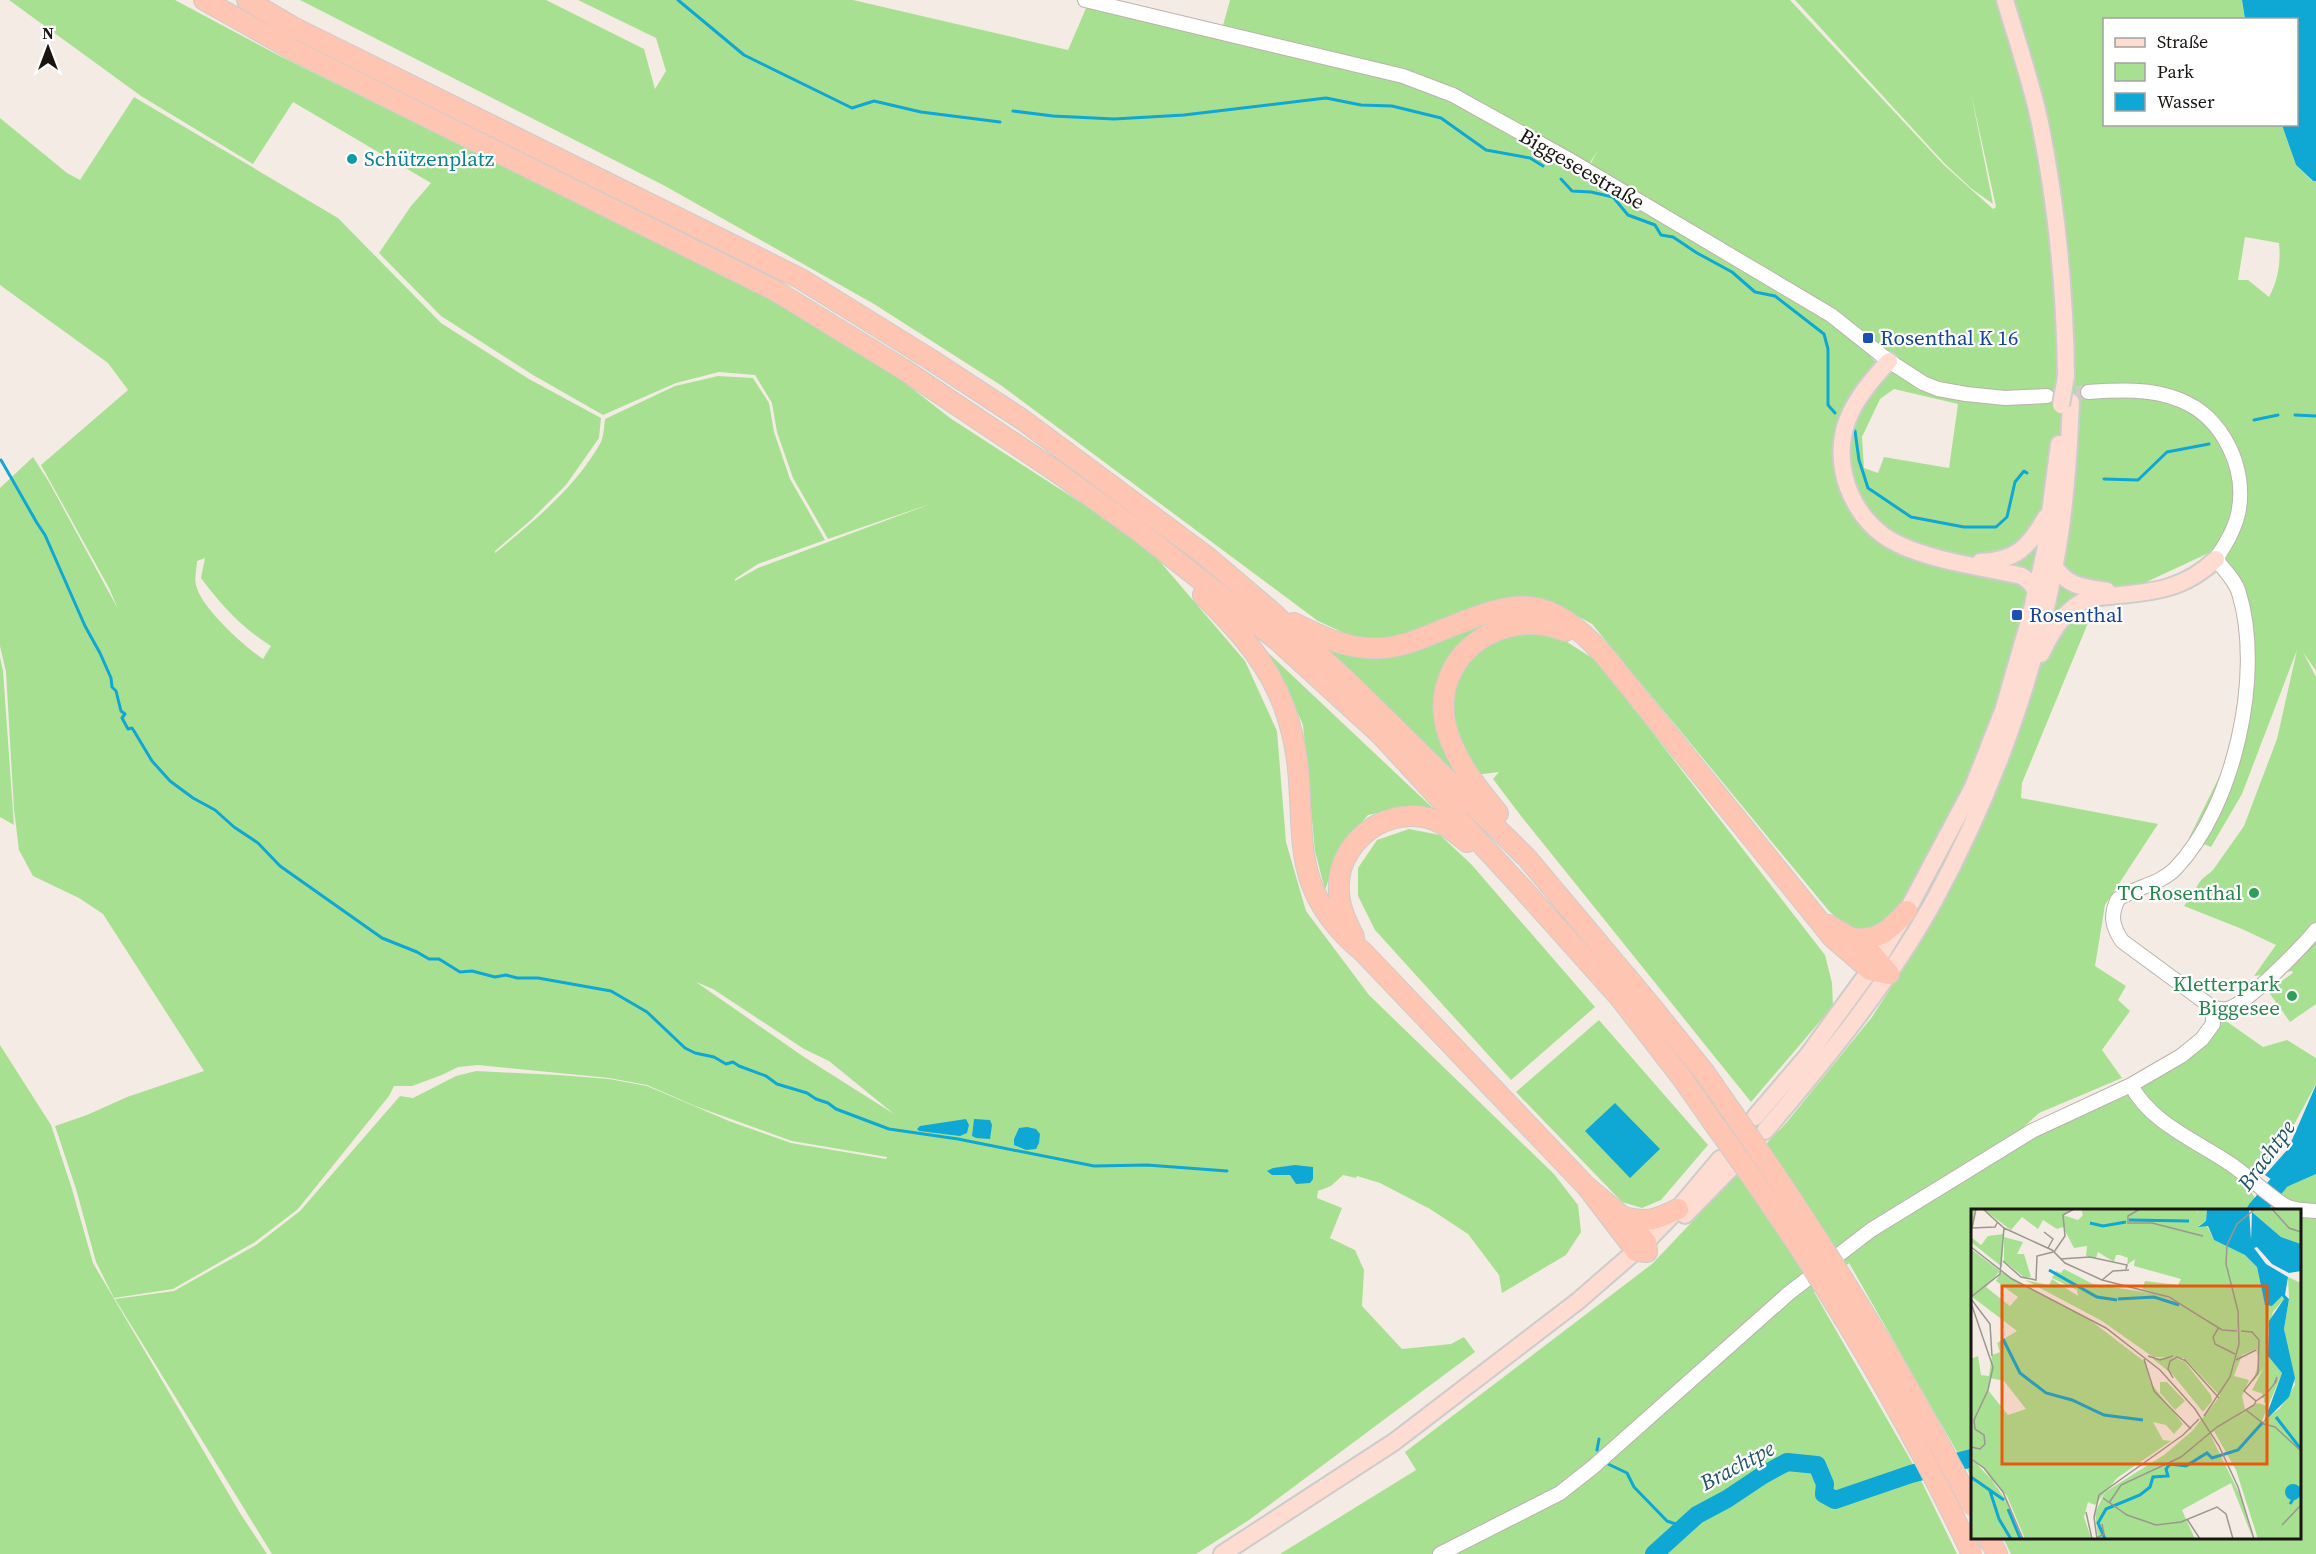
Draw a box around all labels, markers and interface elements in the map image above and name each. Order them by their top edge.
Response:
north arrow [18,18,78,78]
legend [2103,18,2298,126]
text: N [42,22,54,44]
text: Straße [2157,29,2208,54]
text: Park [2157,59,2194,84]
text: Wasser [2157,89,2215,114]
street label: Biggeseestraße [1514,121,1650,216]
place label: Schützenplatz [364,144,495,173]
marker: Schützenplatz [345,152,359,166]
place label: Rosenthal K 16 [1880,323,2019,352]
marker: Rosenthal K 16 [1861,331,1875,345]
place label: Rosenthal [2029,600,2123,629]
marker: Rosenthal [2010,608,2024,622]
place label: TC Rosenthal [2118,878,2242,907]
marker: TC Rosenthal [2247,886,2261,900]
place label: Kletterpark Biggesee [2173,969,2281,1022]
marker: Kletterpark Biggesee [2285,989,2299,1003]
water label: Brachtpe [2230,1114,2302,1197]
inset map [1971,1209,2301,1539]
water label: Brachtpe [1694,1433,1780,1498]

